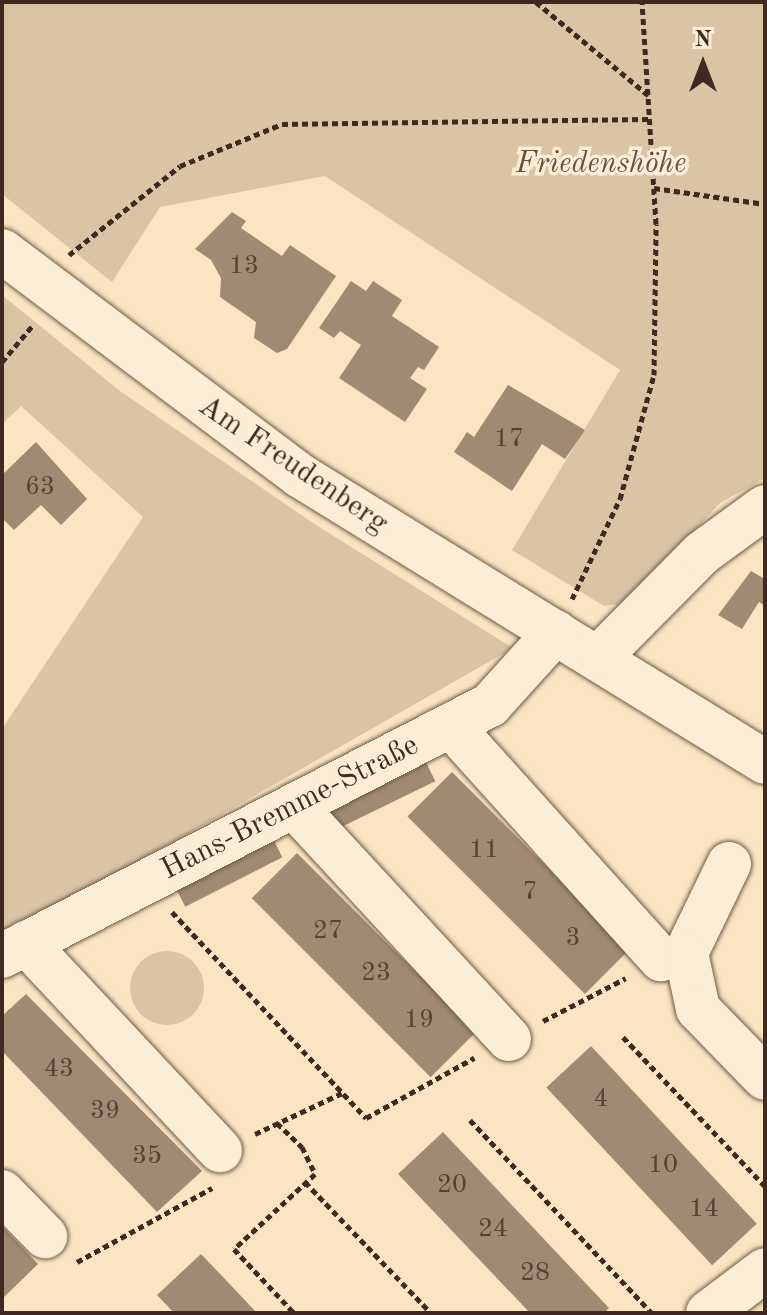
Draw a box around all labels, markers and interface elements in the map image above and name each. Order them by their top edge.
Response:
north arrow [663,24,743,104]
text: N [695,29,711,51]
park label: Friedenshöhe [516,146,686,182]
house number: 13 [229,251,259,283]
street label: Am Freudenberg [191,388,395,542]
house number: 17 [494,424,524,456]
house number: 63 [25,472,55,504]
street label: Hans-Bremme-Straße [155,728,425,888]
house number: 11 [469,835,499,867]
house number: 7 [522,877,538,909]
house number: 27 [313,916,343,948]
house number: 3 [565,923,581,955]
house number: 23 [361,958,391,990]
house number: 19 [404,1005,434,1037]
house number: 43 [44,1054,74,1086]
house number: 4 [593,1084,609,1116]
house number: 39 [90,1096,120,1128]
house number: 35 [132,1141,162,1173]
house number: 10 [648,1150,678,1182]
house number: 20 [437,1170,467,1202]
house number: 14 [689,1194,719,1226]
house number: 24 [478,1214,508,1246]
house number: 28 [520,1258,550,1290]

